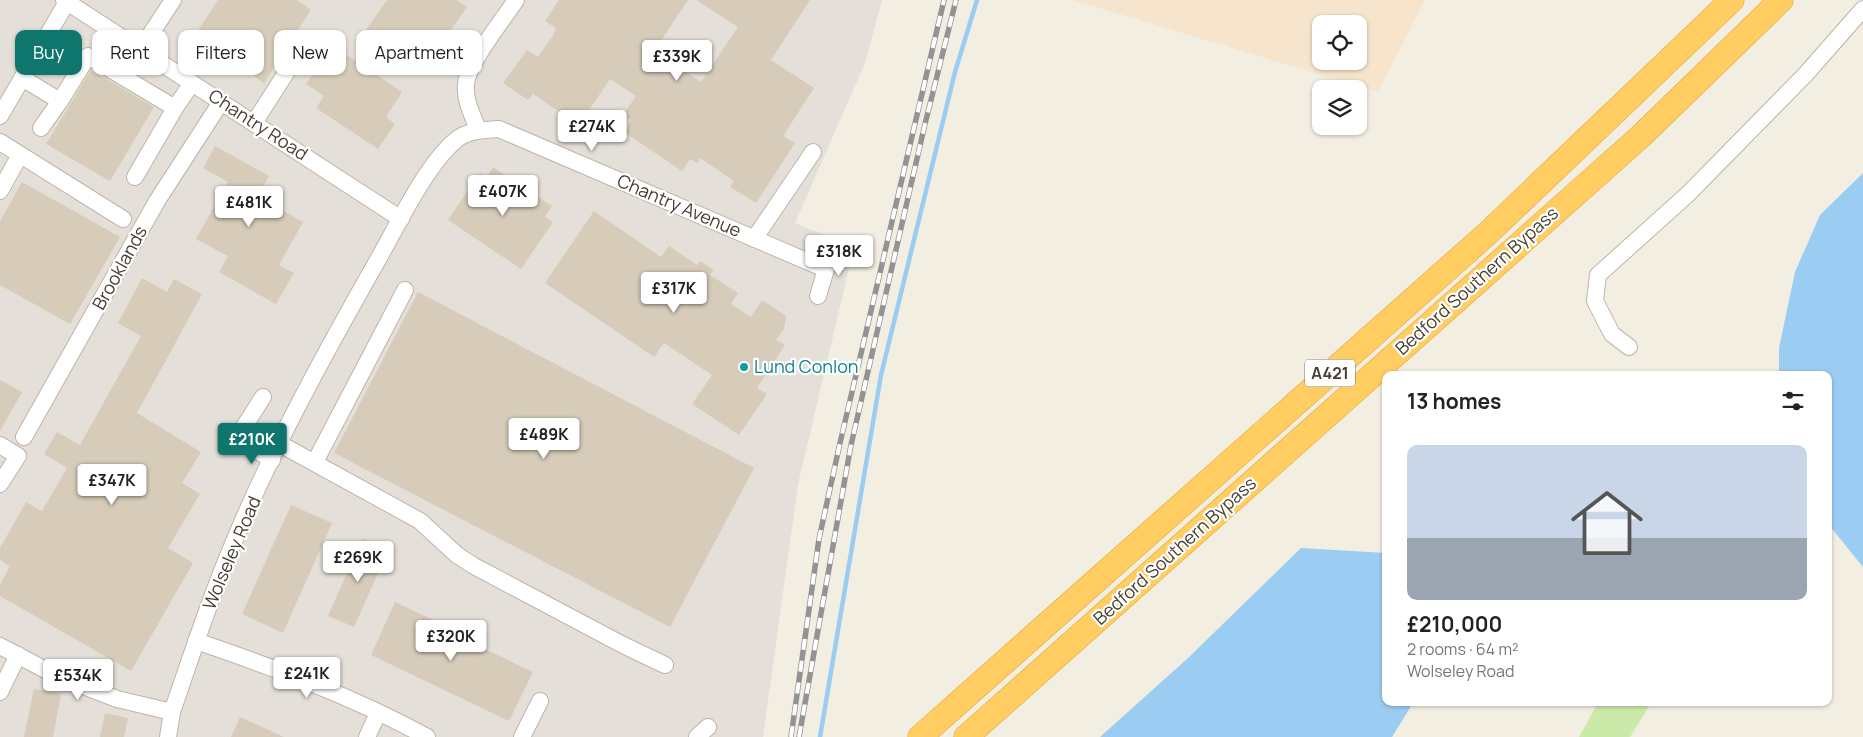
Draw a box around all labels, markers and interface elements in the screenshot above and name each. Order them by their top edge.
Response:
map controls [1312,15,1367,135]
button: locate [1312,15,1367,70]
chip: Buy [15,30,82,75]
chip: Rent [92,30,168,75]
chip: Filters [178,30,264,75]
chip: New [274,30,346,75]
chip: Apartment [356,30,482,75]
pin: £339K [642,39,712,82]
text: £339K [653,45,701,67]
button: layers [1312,80,1367,135]
street label: Chantry Road [204,83,313,165]
pin: £274K [557,110,627,152]
text: £274K [569,115,615,137]
street label: Chantry Avenue [614,168,745,242]
pin: £407K [468,174,538,217]
text: £407K [479,180,527,202]
pin: £481K [214,186,284,228]
text: £481K [226,191,272,213]
street label: Bedford Southern Bypass [1390,201,1563,360]
street label: Brooklands [86,221,152,314]
pin: £318K [804,234,874,277]
text: £318K [816,240,862,262]
pin: £317K [639,272,709,314]
text: £317K [652,277,696,299]
place label: Lund Conlon [754,354,859,378]
road number: A421 [1305,359,1355,386]
marker: Lund Conlon [738,361,750,373]
text: 13 homes [1407,387,1501,415]
icon: filters [1779,387,1807,415]
pin: £489K [509,418,579,460]
pin: £210K [217,422,287,465]
text: £489K [520,423,568,445]
text: £210K [229,428,275,450]
pin: £347K [77,464,147,506]
text: £347K [88,469,136,491]
street label: Bedford Southern Bypass [1088,471,1261,630]
icon: home [1562,478,1652,568]
street label: Wolseley Road [196,492,266,613]
pin: £269K [323,540,393,583]
text: £269K [334,546,382,568]
text: £210,000 [1407,610,1502,638]
pin: £320K [416,620,486,662]
text: £320K [427,625,475,647]
text: 2 rooms · 64 m² [1407,638,1518,660]
pin: £241K [272,656,342,699]
pin: £534K [43,658,113,701]
text: Wolseley Road [1407,660,1514,682]
text: £241K [284,662,330,684]
text: £534K [54,664,102,686]

